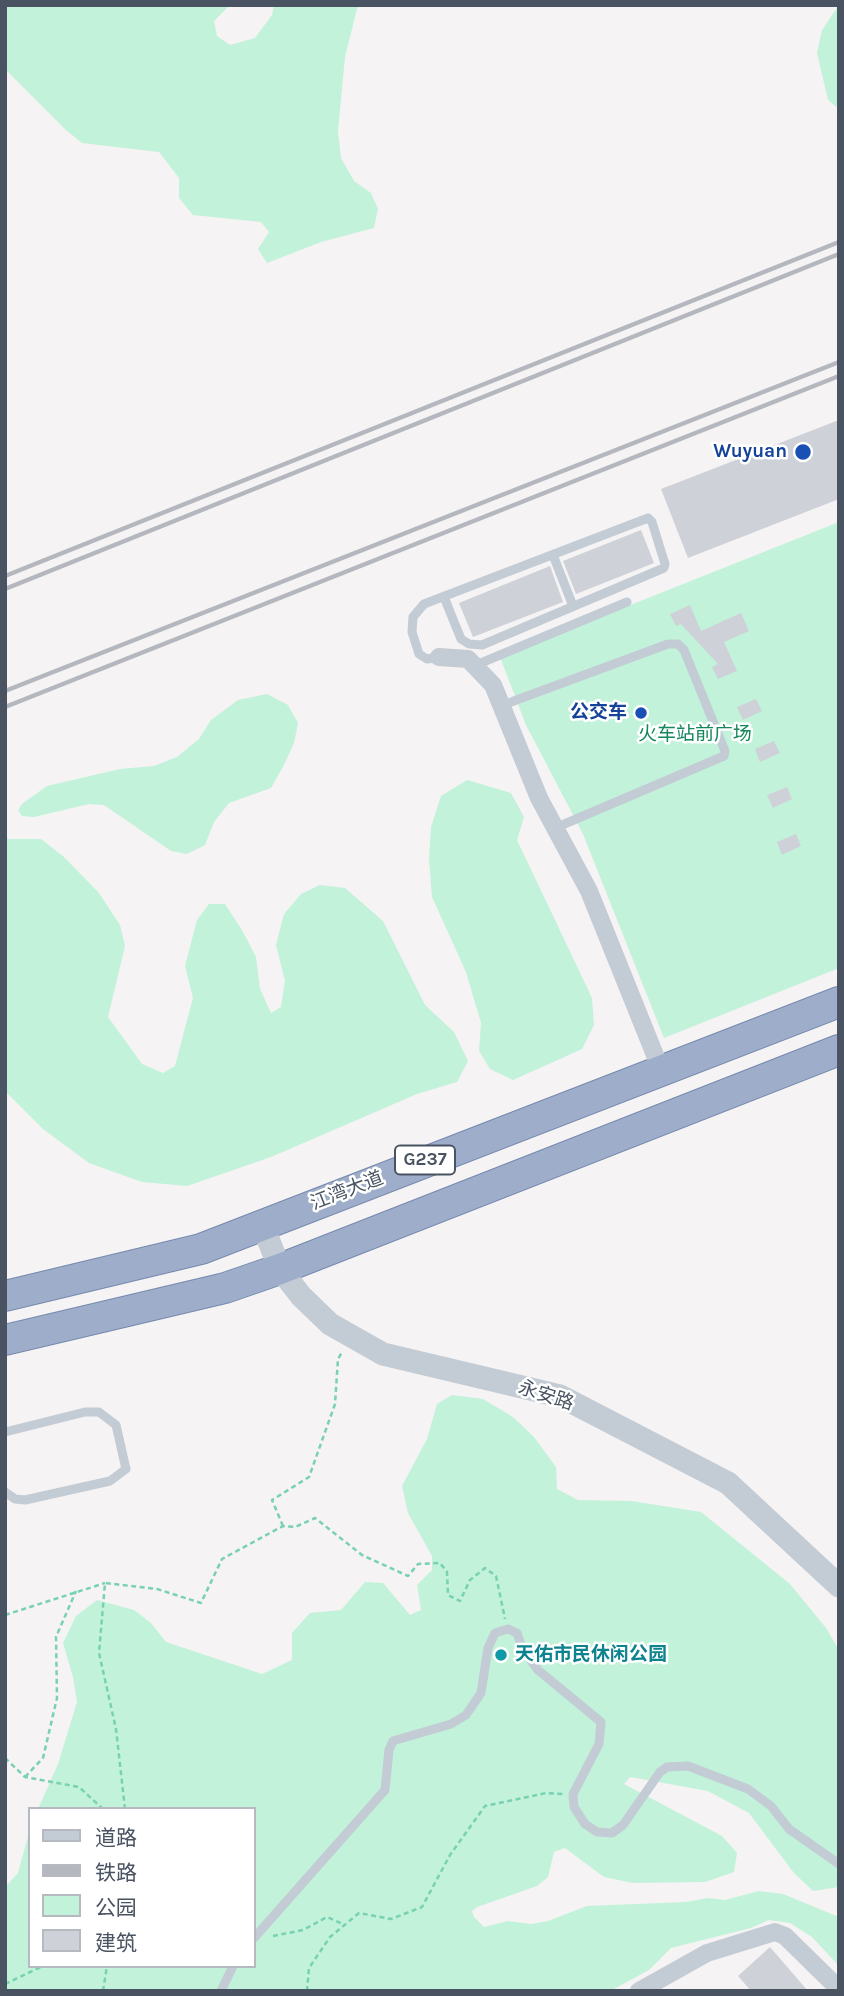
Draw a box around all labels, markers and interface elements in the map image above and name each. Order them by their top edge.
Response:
place label: Wuyuan [713,441,787,463]
marker: Wuyuan [793,442,813,462]
place label: 公交车 [570,702,627,724]
marker: 公交车 [633,705,649,721]
park label: 火车站前广场 [638,724,752,746]
road number: G237 [395,1146,455,1175]
street label: 江湾大道 [307,1167,387,1215]
street label: 永安路 [515,1376,577,1416]
place label: 天佑市民休闲公园 [515,1644,667,1666]
marker: 天佑市民休闲公园 [493,1647,509,1663]
legend [28,1807,256,1968]
text: 道路 [95,1826,137,1850]
text: 铁路 [95,1861,137,1885]
text: 公园 [95,1896,137,1920]
text: 建筑 [95,1931,137,1955]

